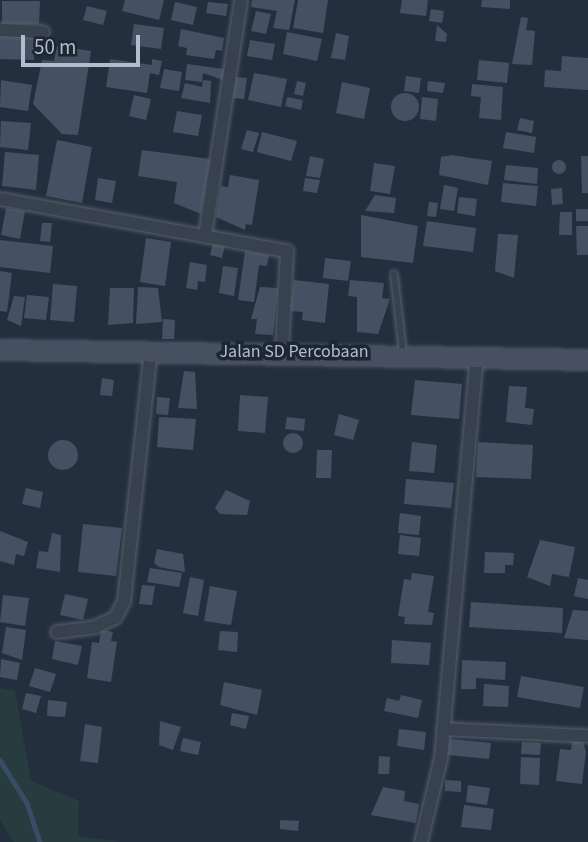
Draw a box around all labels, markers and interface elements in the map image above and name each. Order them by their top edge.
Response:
scale bar [24,21,144,65]
text: 50 m [34,32,76,62]
street label: Jalan SD Percobaan [219,341,369,363]

